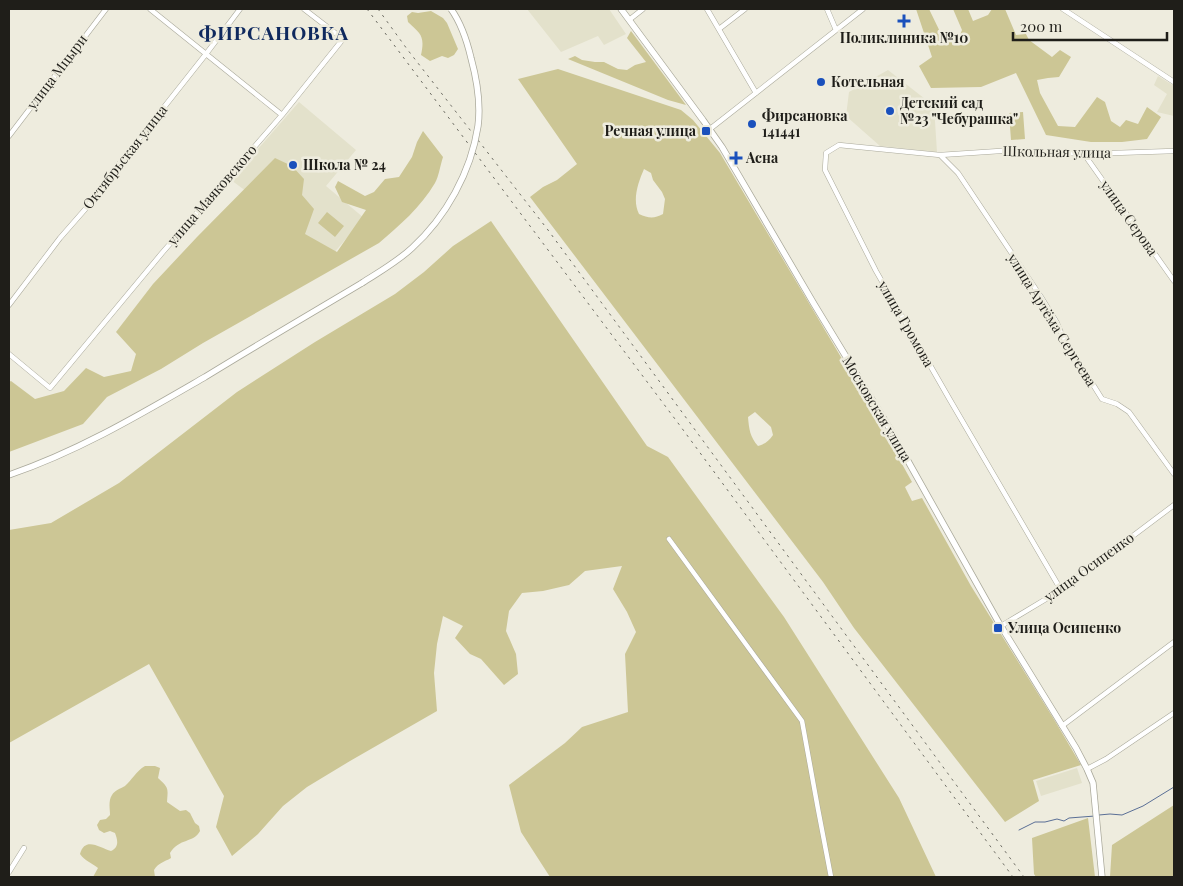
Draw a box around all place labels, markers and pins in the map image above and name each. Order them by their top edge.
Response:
marker: Поликлиника №10 [897,14,911,28]
place label: Поликлиника №10 [840,28,968,47]
place label: Котельная [831,72,904,91]
marker: Котельная [815,76,827,88]
place label: Детский сад №23 "Чебурашка" [900,93,1018,128]
marker: Детский сад №23 "Чебурашка" [884,105,896,117]
place label: Фирсановка 141441 [762,106,848,141]
marker: Фирсановка 141441 [746,118,758,130]
place label: Речная улица [605,121,697,140]
marker: Речная улица [700,125,712,137]
place label: Асна [745,148,779,167]
marker: Асна [730,152,742,164]
place label: Школа № 24 [303,155,386,174]
marker: Школа № 24 [287,159,299,171]
place label: Улица Осипенко [1007,618,1121,637]
marker: Улица Осипенко [992,622,1004,634]

